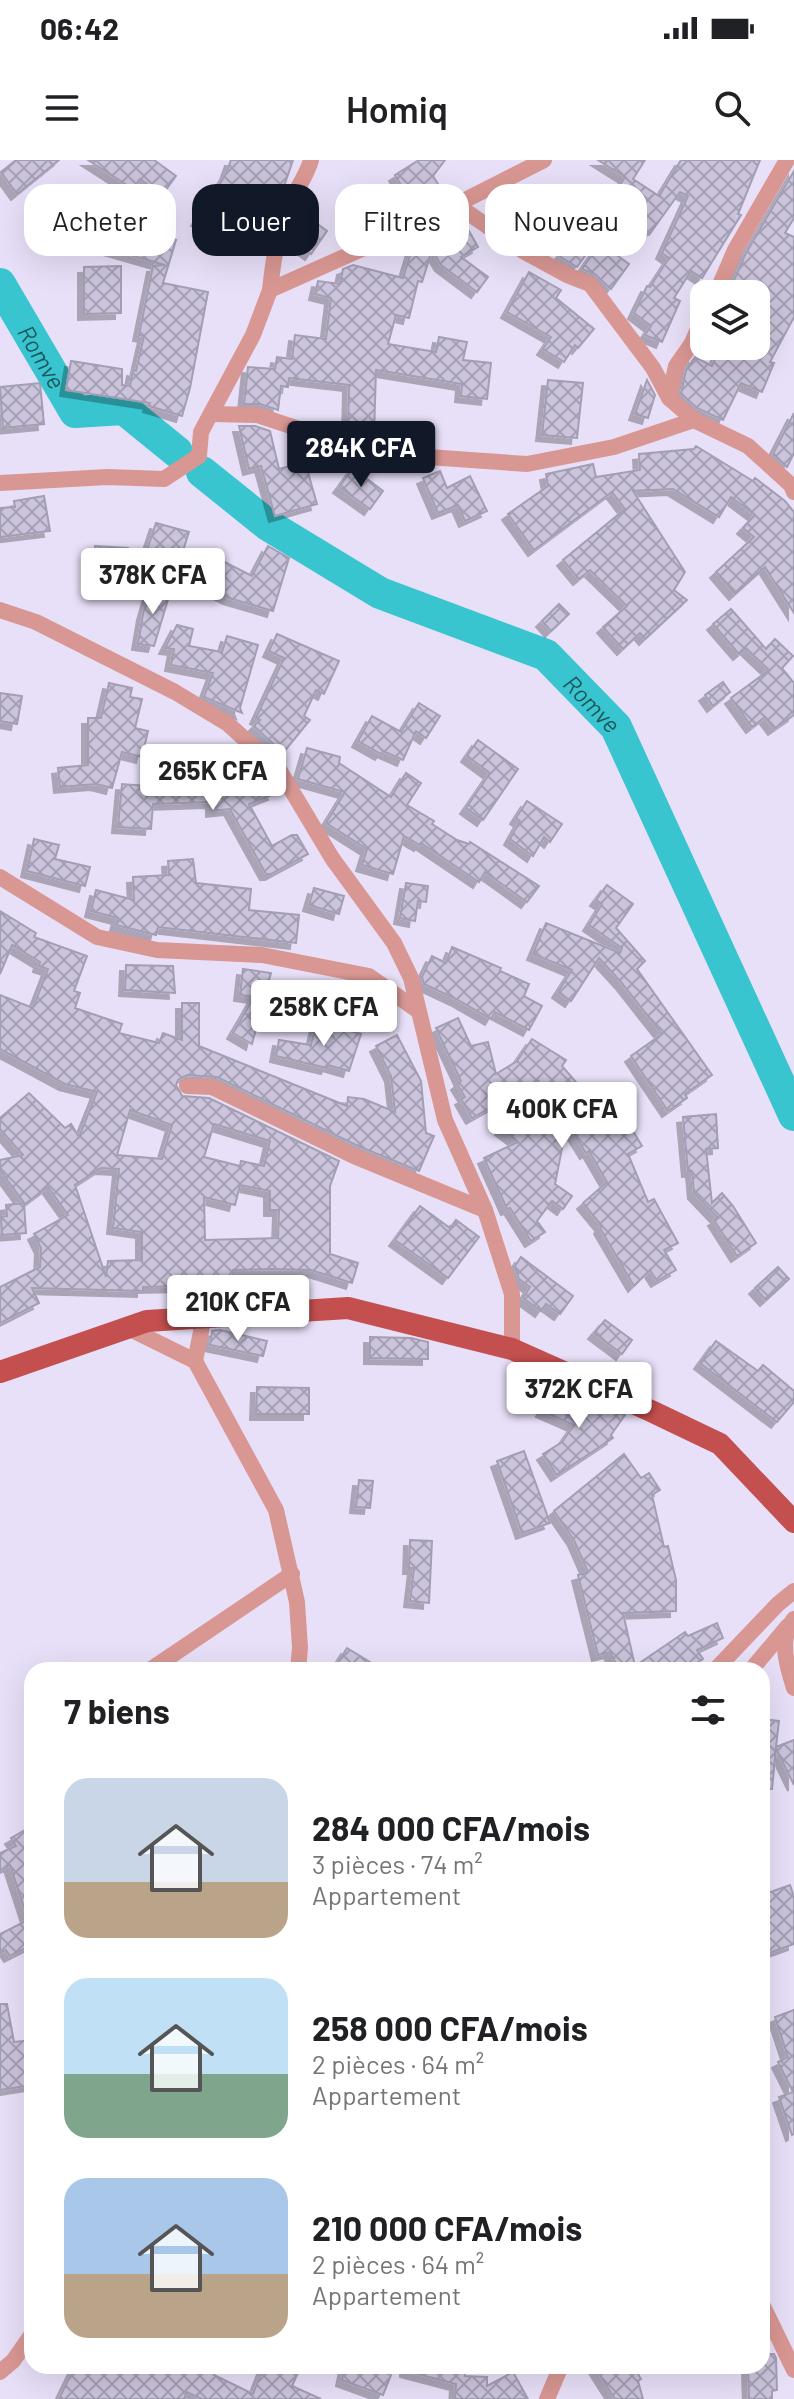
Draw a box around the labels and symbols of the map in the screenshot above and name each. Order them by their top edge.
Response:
water label: Romve [13,319,72,394]
pin: 284K CFA [278,421,444,489]
pin: 378K CFA [70,548,236,616]
water label: Romve [558,668,627,738]
pin: 265K CFA [130,744,296,812]
pin: 258K CFA [241,980,407,1048]
pin: 400K CFA [479,1082,645,1150]
pin: 210K CFA [155,1275,321,1343]
pin: 372K CFA [496,1362,662,1430]

